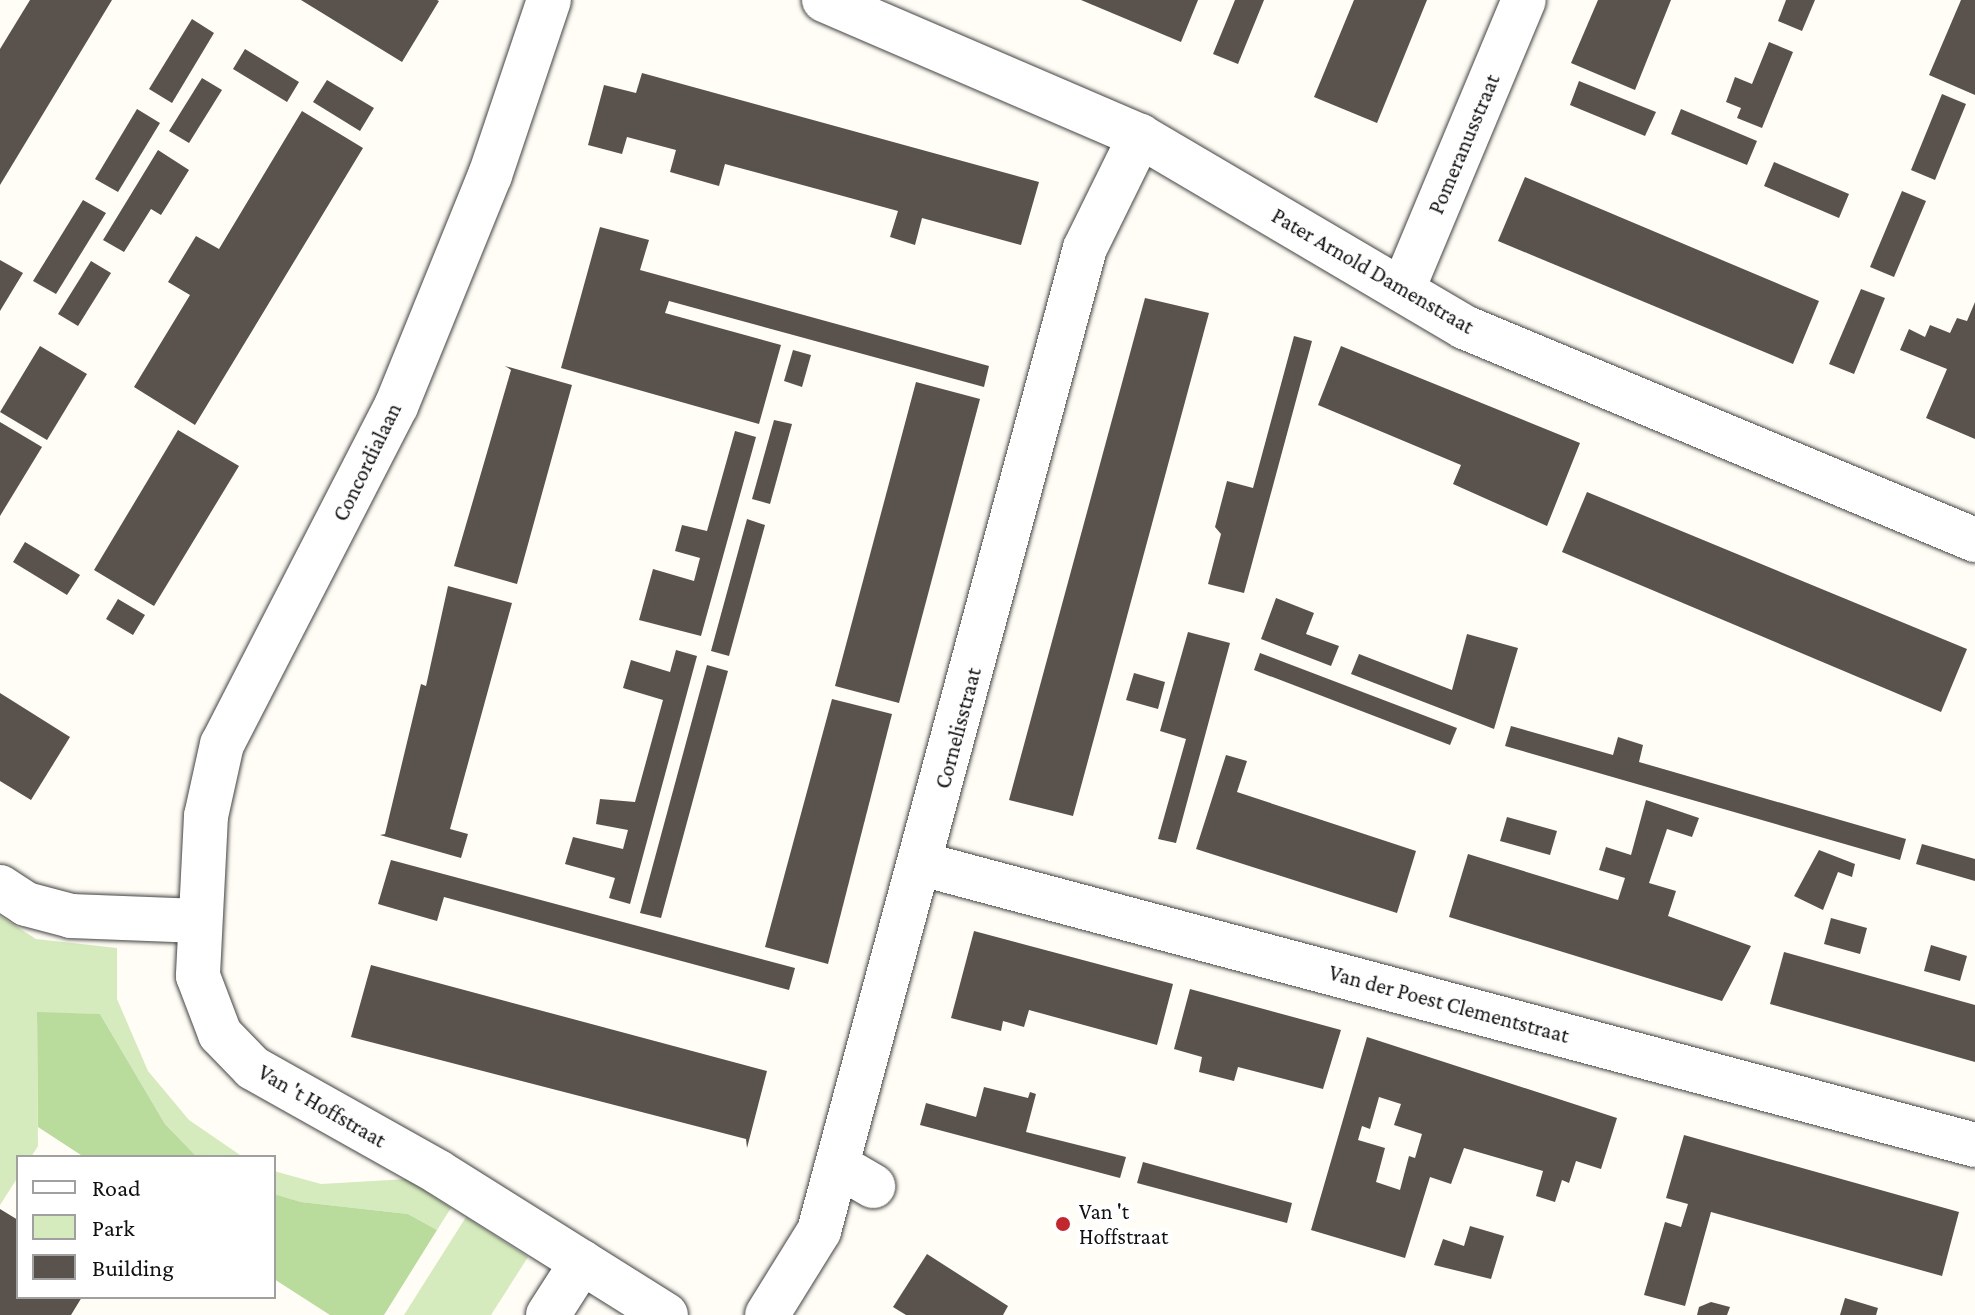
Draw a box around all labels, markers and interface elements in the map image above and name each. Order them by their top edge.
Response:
street label: Pomeranusstraat [1423,70,1505,218]
street label: Pater Arnold Damenstraat [1267,202,1479,340]
street label: Concordialaan [327,399,407,525]
street label: Cornelisstraat [929,665,987,791]
street label: Van der Poest Clementstraat [1326,959,1572,1049]
street label: Van 't Hoffstraat [253,1059,391,1153]
legend [16,1155,276,1299]
text: Road [92,1174,141,1201]
place label: Van 't Hoffstraat [1079,1198,1168,1250]
text: Park [92,1214,135,1241]
marker: Van 't Hoffstraat [1054,1215,1072,1233]
text: Building [92,1254,174,1281]

